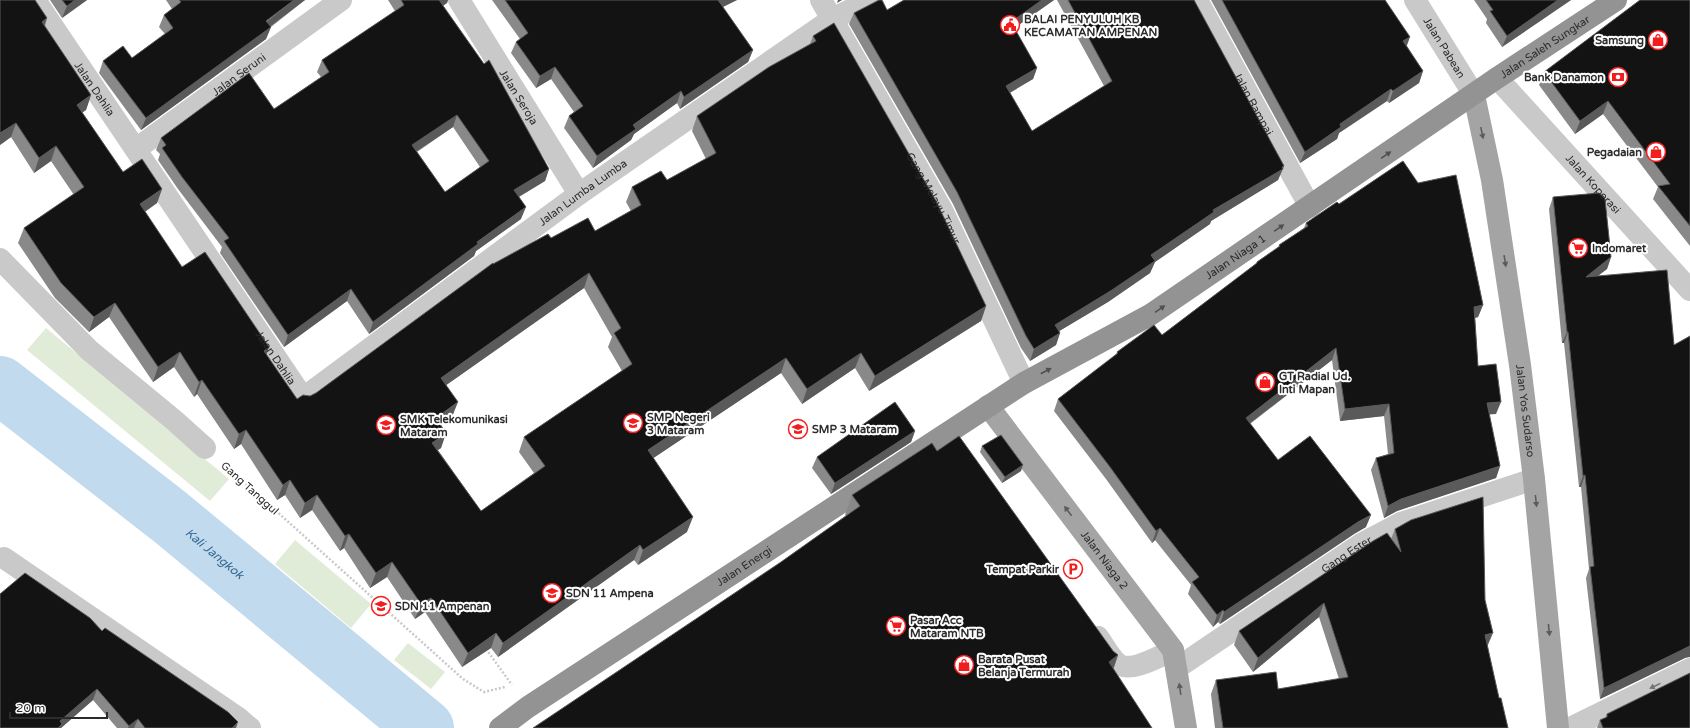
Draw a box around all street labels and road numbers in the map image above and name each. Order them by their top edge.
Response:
street label: Jalan Saleh Sungkar [1498,13,1593,81]
street label: Jalan Pabean [1420,15,1468,81]
street label: Jalan Seruni [210,51,268,99]
street label: Jalan Dahlia [71,59,117,119]
street label: Jalan Seroja [497,67,541,127]
street label: Jalan Rampai [1231,70,1276,138]
street label: Gang Melayu Timur [903,150,964,247]
street label: Jalan Koperasi [1563,152,1623,216]
street label: Jalan Lumba Lumba [536,157,630,229]
street label: Jalan Niaga 1 [1203,232,1268,282]
street label: Jalan Dahlia [252,328,298,387]
street label: Jalan Yos Sudarso [1513,363,1537,458]
street label: Gang Tanggul [218,459,281,518]
street label: Jalan Niaga 2 [1078,528,1131,592]
street label: Gang Ester [1319,533,1375,576]
street label: Jalan Energi [714,544,774,589]

